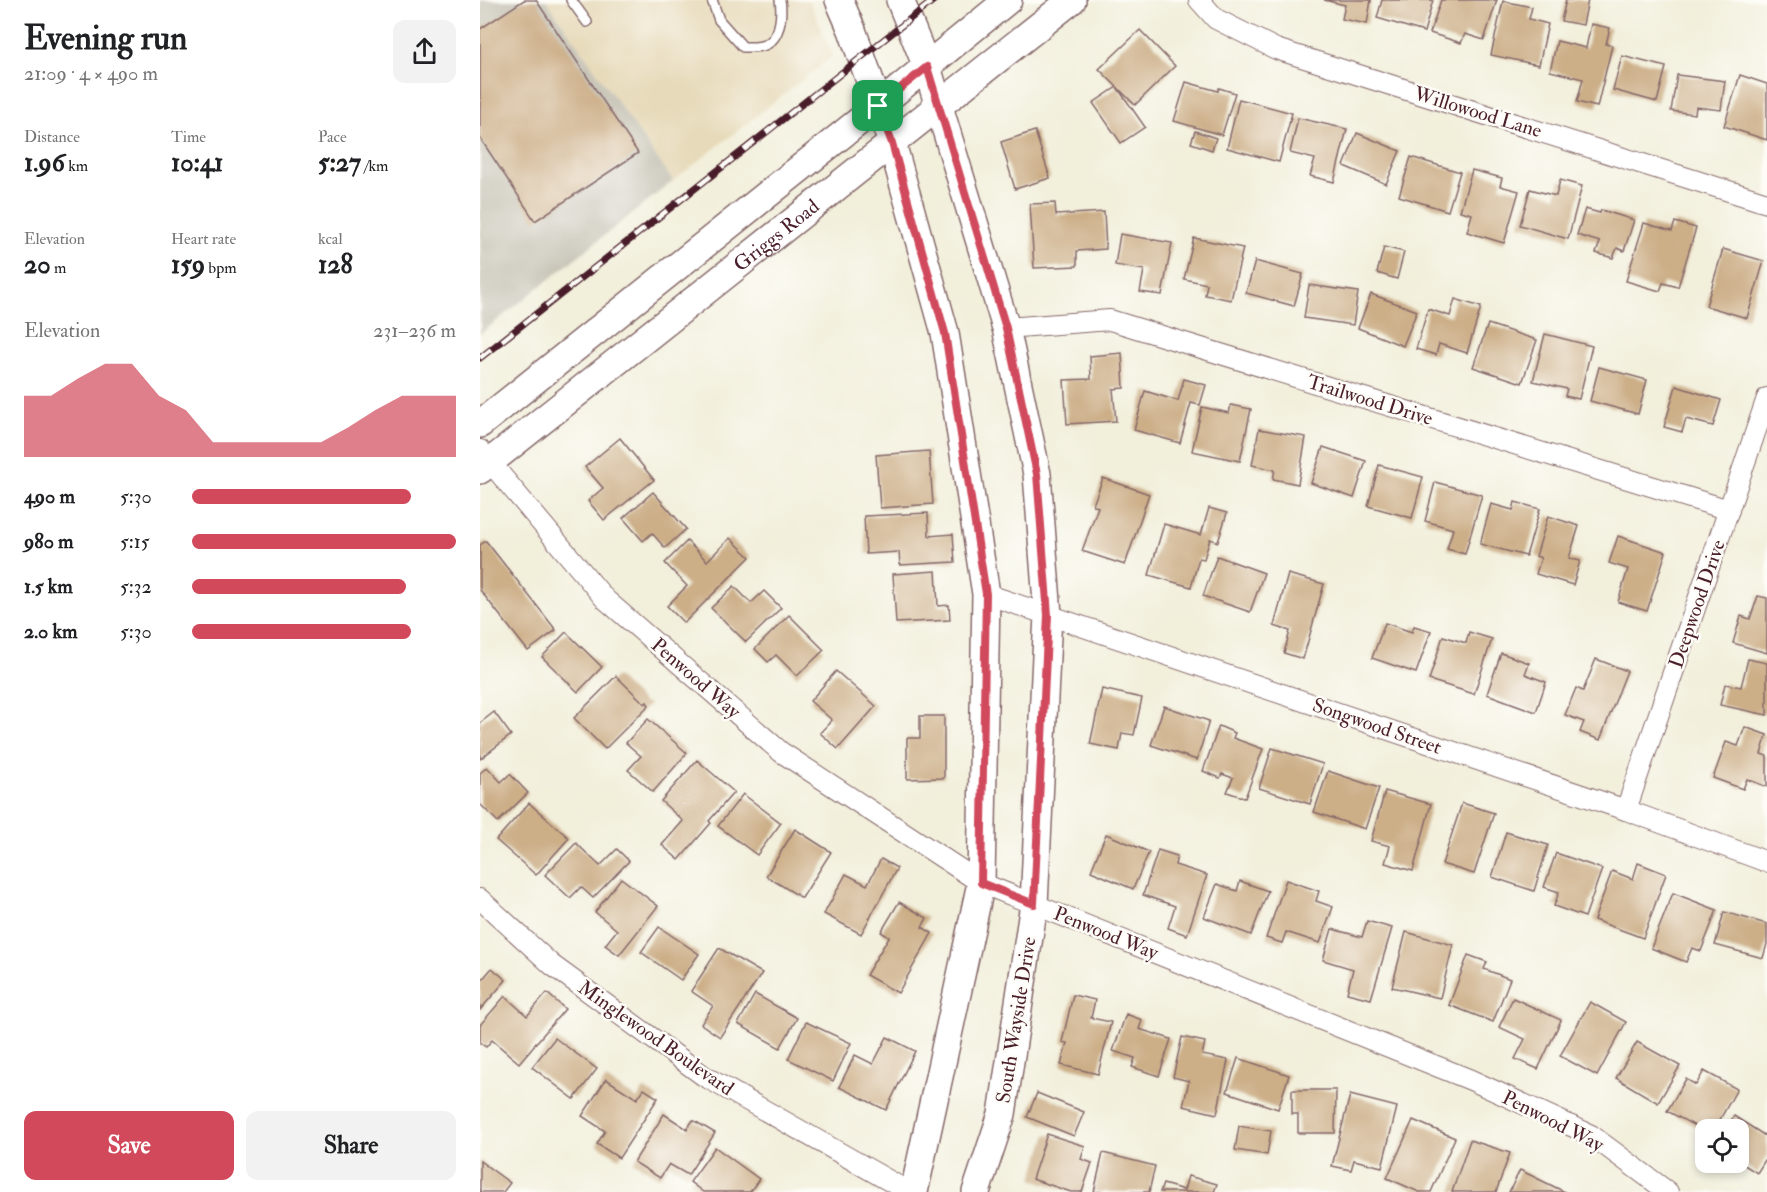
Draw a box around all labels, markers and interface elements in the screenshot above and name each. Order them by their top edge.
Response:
text: Evening run [24,18,187,59]
button: share [393,20,456,83]
text: 21:09 · 4 × 490 m [24,61,158,86]
pin [852,80,903,131]
street label: Willowood Lane [1410,80,1545,143]
icon: arrive [861,89,894,122]
text: Distance [24,127,80,147]
text: Time [171,127,206,147]
text: Pace [318,127,347,147]
text: 1.96 [24,147,65,179]
text: 10:41 [171,147,223,179]
text: 5:27 [318,147,361,179]
text: km [65,156,88,176]
text: /km [361,156,388,176]
street label: Griggs Road [728,193,824,277]
text: Elevation [24,229,85,249]
text: Heart rate [171,229,236,249]
text: kcal [318,229,343,249]
text: 20 [24,249,51,281]
text: 159 [171,249,205,281]
text: 128 [318,249,353,281]
text: m [51,258,66,278]
text: bpm [205,258,237,278]
text: Elevation [24,318,100,343]
text: 231–236 m [373,318,456,343]
street label: Trailwood Drive [1304,369,1436,431]
text: 490 m [24,484,75,509]
text: 5:30 [120,484,152,509]
text: 980 m [24,529,74,554]
text: 5:15 [120,529,150,554]
street label: Deepwood Drive [1663,536,1732,672]
text: 1.5 km [24,574,73,599]
text: 5:32 [120,574,152,599]
text: 2.0 km [24,619,78,644]
text: 5:30 [120,619,152,644]
street label: Penwood Way [646,632,747,724]
street label: Songwood Street [1309,692,1445,760]
street label: Penwood Way [1050,901,1163,966]
street label: South Wayside Drive [991,935,1041,1105]
street label: Minglewood Boulevard [573,975,739,1101]
street label: Penwood Way [1498,1085,1609,1158]
button: Save [24,1111,234,1180]
button: Share [246,1111,456,1180]
map controls [1695,1119,1749,1173]
button: locate [1695,1119,1749,1173]

